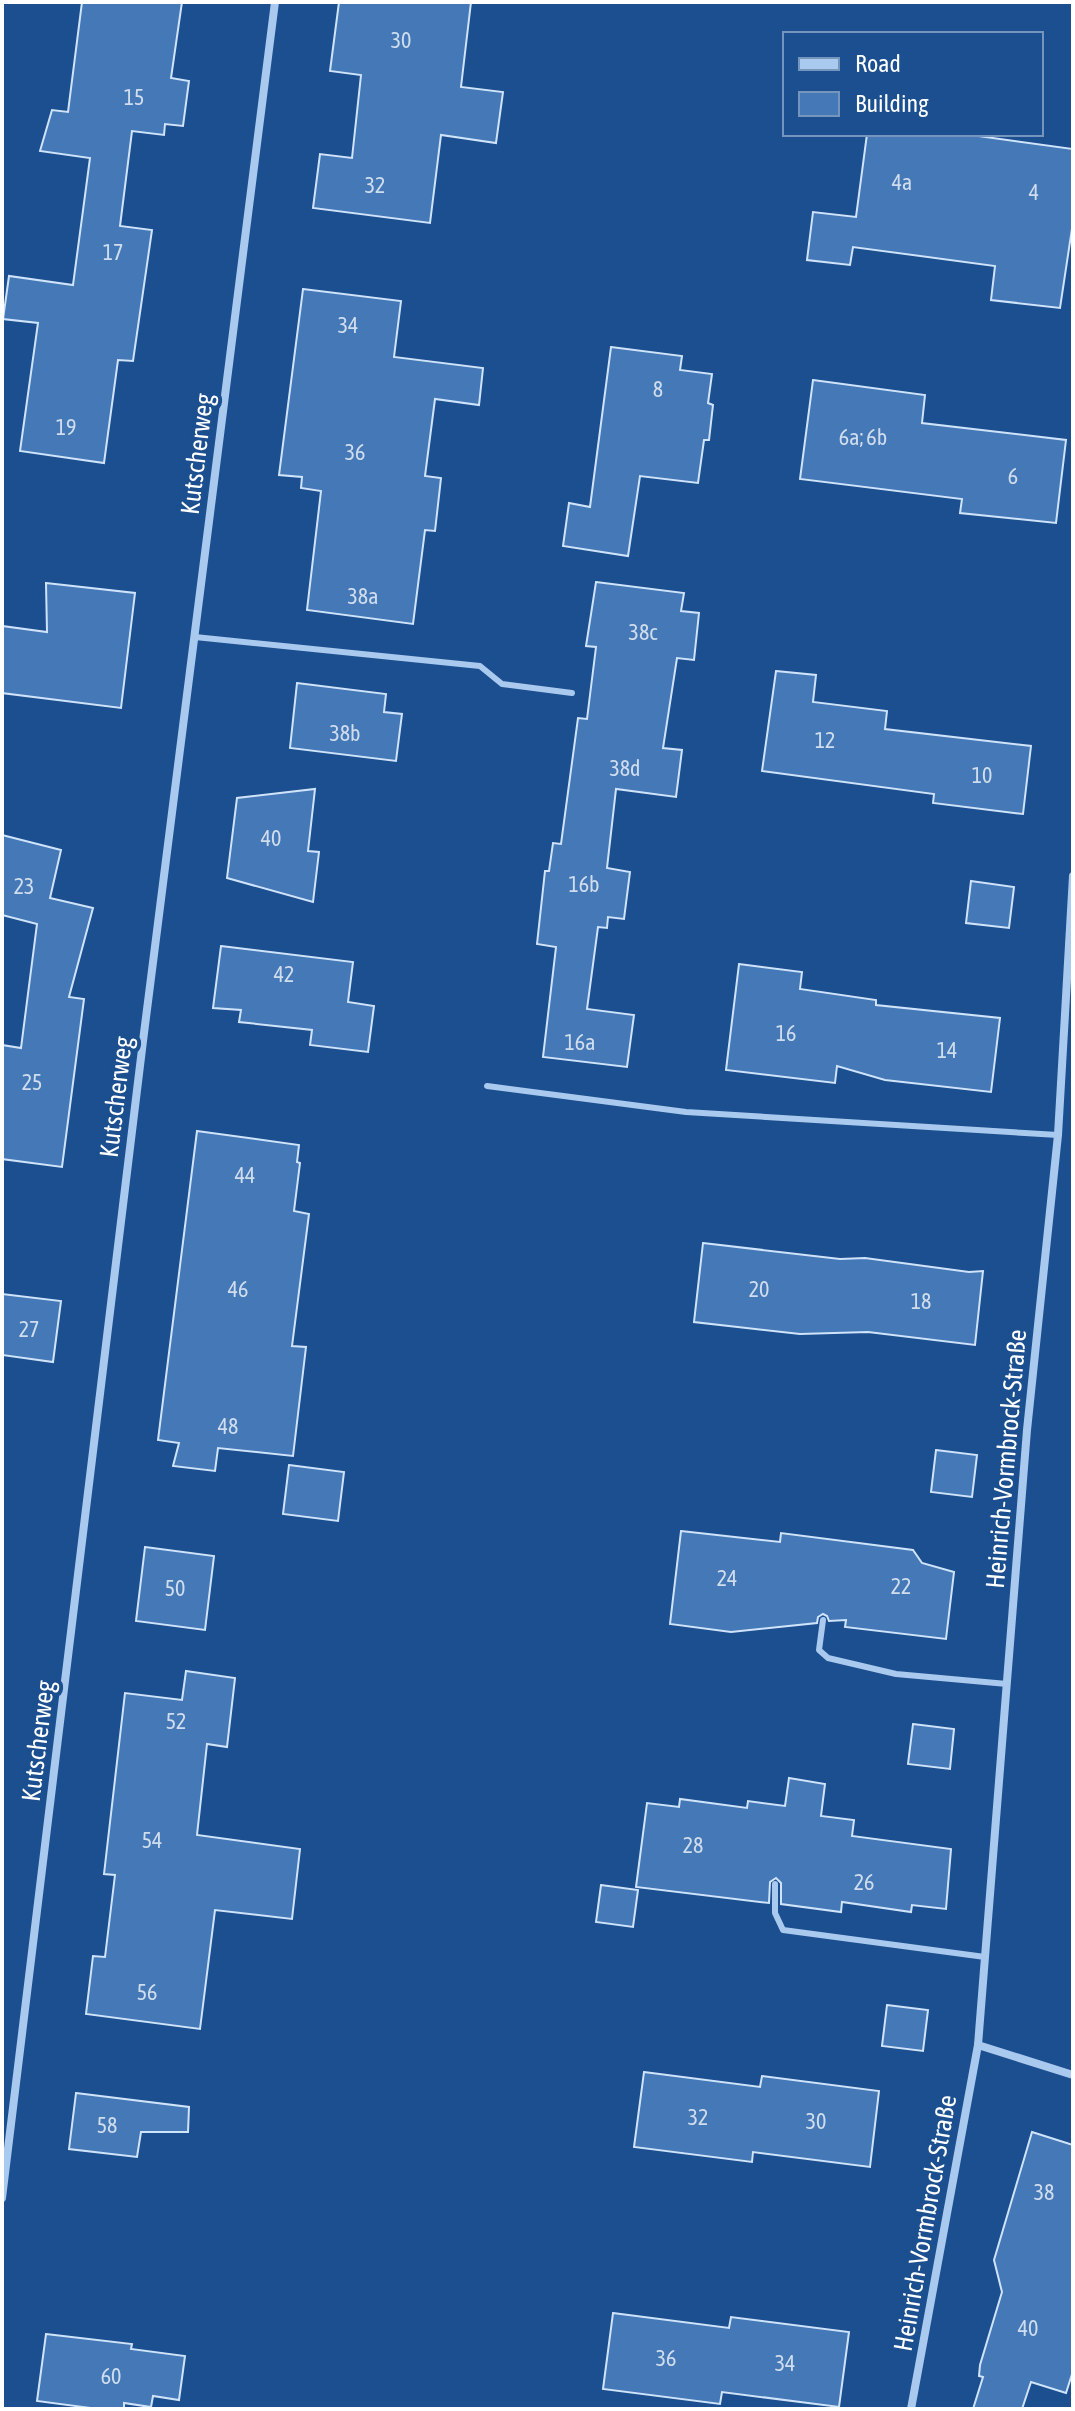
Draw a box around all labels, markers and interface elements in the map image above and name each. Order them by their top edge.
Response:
house number: 30 [391,27,411,53]
legend [783,32,1043,136]
text: Road [855,50,901,77]
house number: 15 [124,84,144,110]
text: Building [855,90,929,117]
house number: 4a [892,169,912,195]
house number: 32 [365,172,385,198]
house number: 4 [1029,179,1039,205]
house number: 17 [103,239,123,265]
house number: 34 [338,312,358,338]
house number: 8 [653,376,663,402]
street label: Kutscherweg [175,391,219,516]
house number: 19 [56,414,76,440]
house number: 6a; 6b [839,424,887,450]
house number: 36 [345,439,365,465]
house number: 6 [1008,463,1018,489]
house number: 38a [348,583,378,609]
house number: 38c [629,619,658,645]
house number: 38b [329,720,361,746]
house number: 12 [815,727,835,753]
house number: 38d [609,755,641,781]
house number: 10 [972,762,992,788]
house number: 40 [261,825,281,851]
house number: 16b [568,871,600,897]
house number: 23 [14,873,34,899]
house number: 42 [274,961,294,987]
house number: 16 [776,1020,796,1046]
house number: 16a [565,1029,595,1055]
street label: Kutscherweg [94,1034,138,1159]
house number: 14 [937,1037,957,1063]
house number: 25 [22,1069,42,1095]
house number: 44 [235,1162,255,1188]
house number: 46 [228,1276,248,1302]
house number: 20 [749,1276,769,1302]
house number: 18 [911,1288,931,1314]
house number: 27 [19,1316,39,1342]
street label: Heinrich-Vormbrock-Straße [980,1328,1032,1590]
house number: 48 [218,1413,238,1439]
house number: 24 [717,1565,737,1591]
house number: 22 [891,1573,911,1599]
house number: 50 [165,1575,185,1601]
street label: Kutscherweg [16,1678,60,1803]
house number: 52 [166,1708,186,1734]
house number: 54 [142,1827,162,1853]
house number: 28 [683,1832,703,1858]
house number: 26 [854,1869,874,1895]
house number: 56 [137,1979,157,2005]
street label: Heinrich-Vormbrock-Straße [888,2092,962,2354]
house number: 32 [688,2104,708,2130]
house number: 30 [806,2108,826,2134]
house number: 58 [97,2112,117,2138]
house number: 38 [1034,2179,1054,2205]
house number: 40 [1018,2315,1038,2341]
house number: 36 [656,2345,676,2371]
house number: 34 [775,2350,795,2376]
house number: 60 [101,2363,121,2389]

